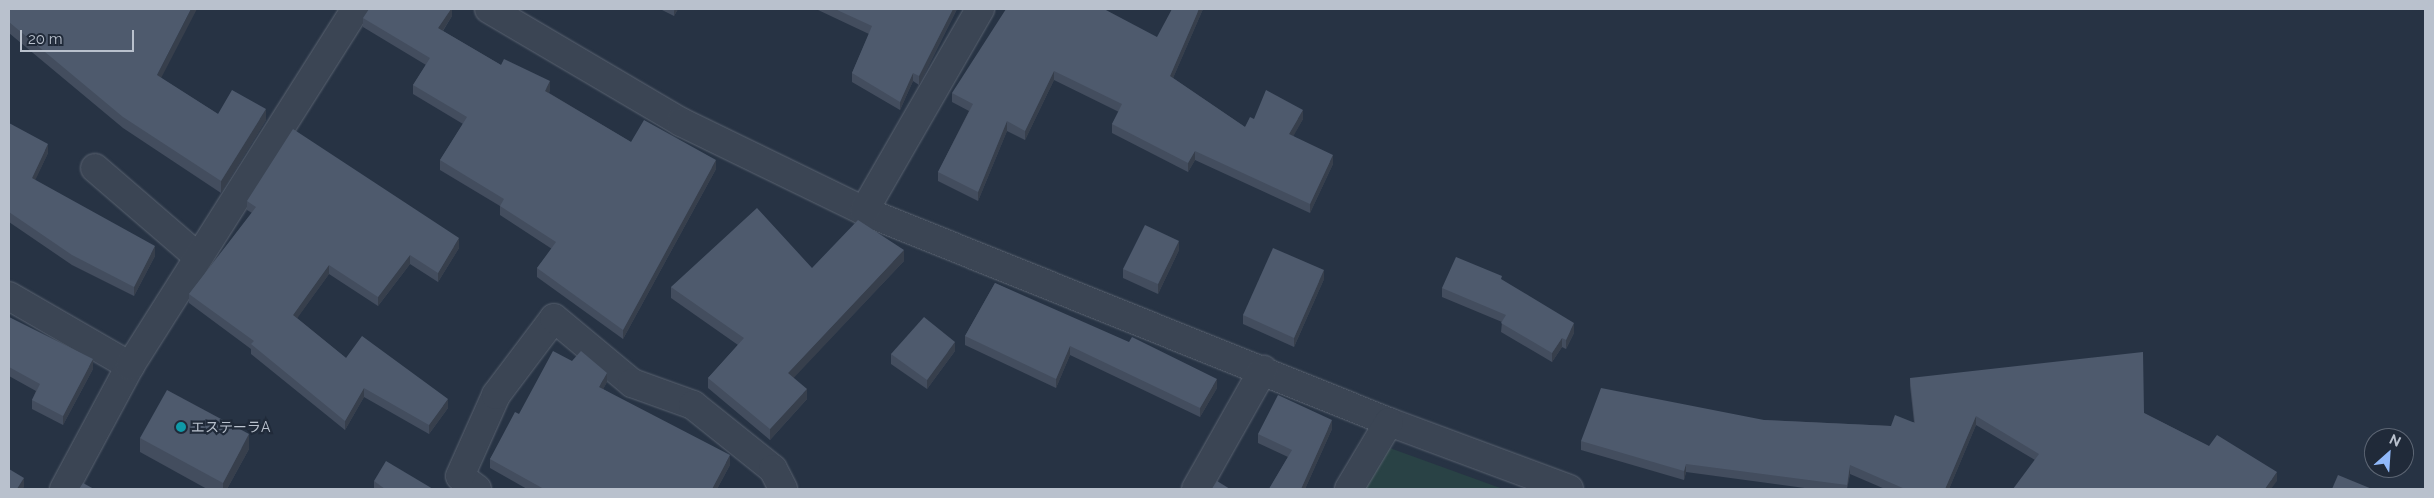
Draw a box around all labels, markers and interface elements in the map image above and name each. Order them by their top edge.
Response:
scale bar [22,20,136,52]
text: 20 m [28,30,63,48]
place label: エステーラA [191,419,270,435]
marker: エステーラA [175,421,187,433]
north arrow [2364,428,2414,478]
text: N [2387,431,2403,450]

